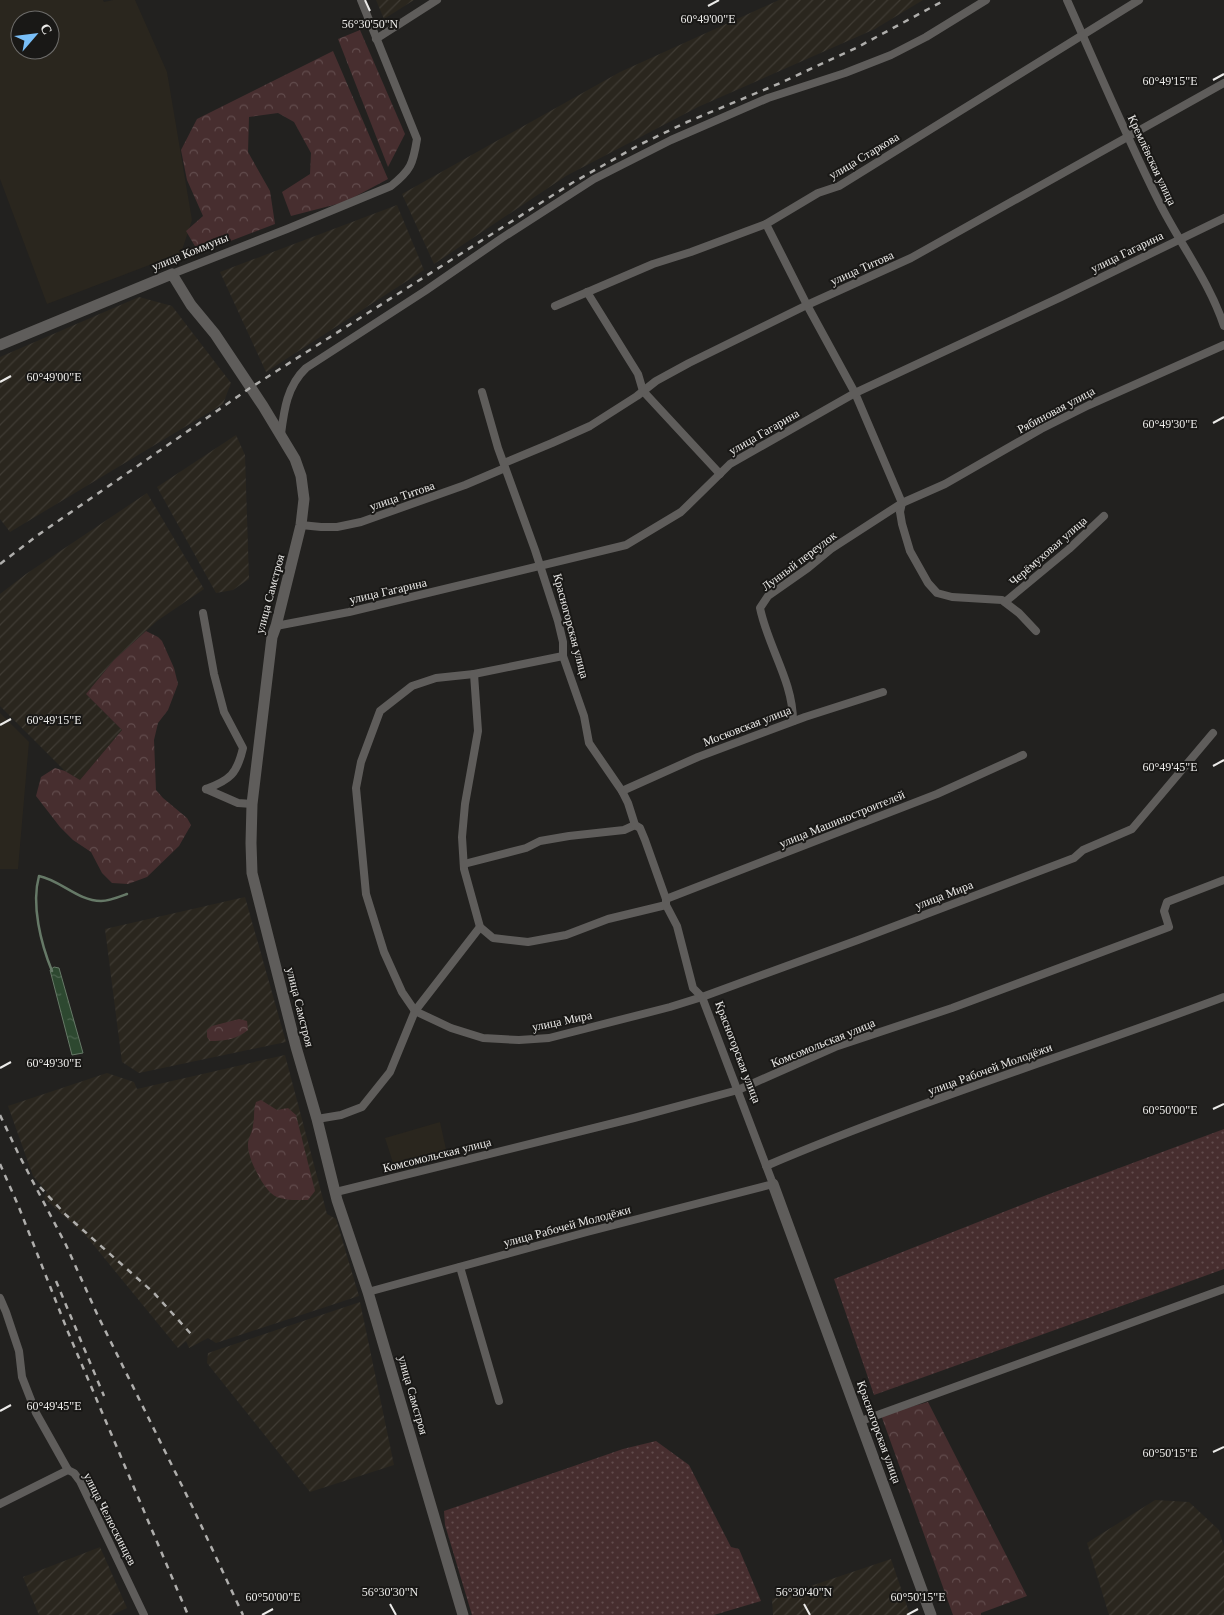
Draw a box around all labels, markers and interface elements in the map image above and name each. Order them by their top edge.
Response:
north arrow [10,10,60,60]
text: 60°49'00"E [680,12,736,26]
text: 56°30'50"N [342,17,399,31]
text: С [37,21,55,37]
text: 60°49'15"E [1142,74,1198,88]
street label: Кремлёвская улица [1125,112,1179,208]
street label: улица Старкова [826,129,902,182]
street label: улица Гагарина [1088,228,1166,276]
street label: улица Коммуны [150,230,230,274]
street label: улица Титова [828,248,897,288]
text: 60°49'00"E [26,370,82,384]
street label: Рябиновая улица [1015,383,1098,436]
street label: улица Гагарина [726,406,802,458]
text: 60°49'30"E [1142,417,1198,431]
street label: улица Титова [368,478,437,514]
street label: Черёмуховая улица [1006,513,1090,589]
street label: Лунный переулок [759,528,839,594]
street label: улица Самстроя [253,552,287,635]
street label: Красногорская улица [550,572,592,681]
street label: улица Гагарина [348,575,429,607]
street label: Московская улица [701,703,794,749]
text: 60°49'15"E [26,713,82,727]
text: 60°49'45"E [1142,760,1198,774]
street label: улица Машиностроителей [777,787,907,851]
street label: улица Мира [913,877,976,912]
street label: улица Самстроя [283,966,317,1049]
street label: Красногорская улица [712,999,764,1106]
street label: улица Мира [531,1008,594,1034]
street label: Комсомольская улица [769,1015,878,1070]
street label: улица Рабочей Молодёжи [926,1040,1055,1098]
text: 60°49'30"E [26,1056,82,1070]
text: 60°50'00"E [1142,1103,1198,1117]
street label: Комсомольская улица [381,1135,493,1175]
street label: улица Рабочей Молодёжи [502,1202,633,1250]
street label: улица Самстроя [395,1354,431,1437]
street label: Красногорская улица [854,1379,904,1486]
text: 60°49'45"E [26,1399,82,1413]
text: 60°50'15"E [1142,1446,1198,1460]
street label: улица Челюскинцев [81,1470,140,1568]
text: 56°30'30"N [362,1585,419,1599]
text: 56°30'40"N [776,1585,833,1599]
text: 60°50'00"E [245,1590,301,1604]
text: 60°50'15"E [890,1590,946,1604]

